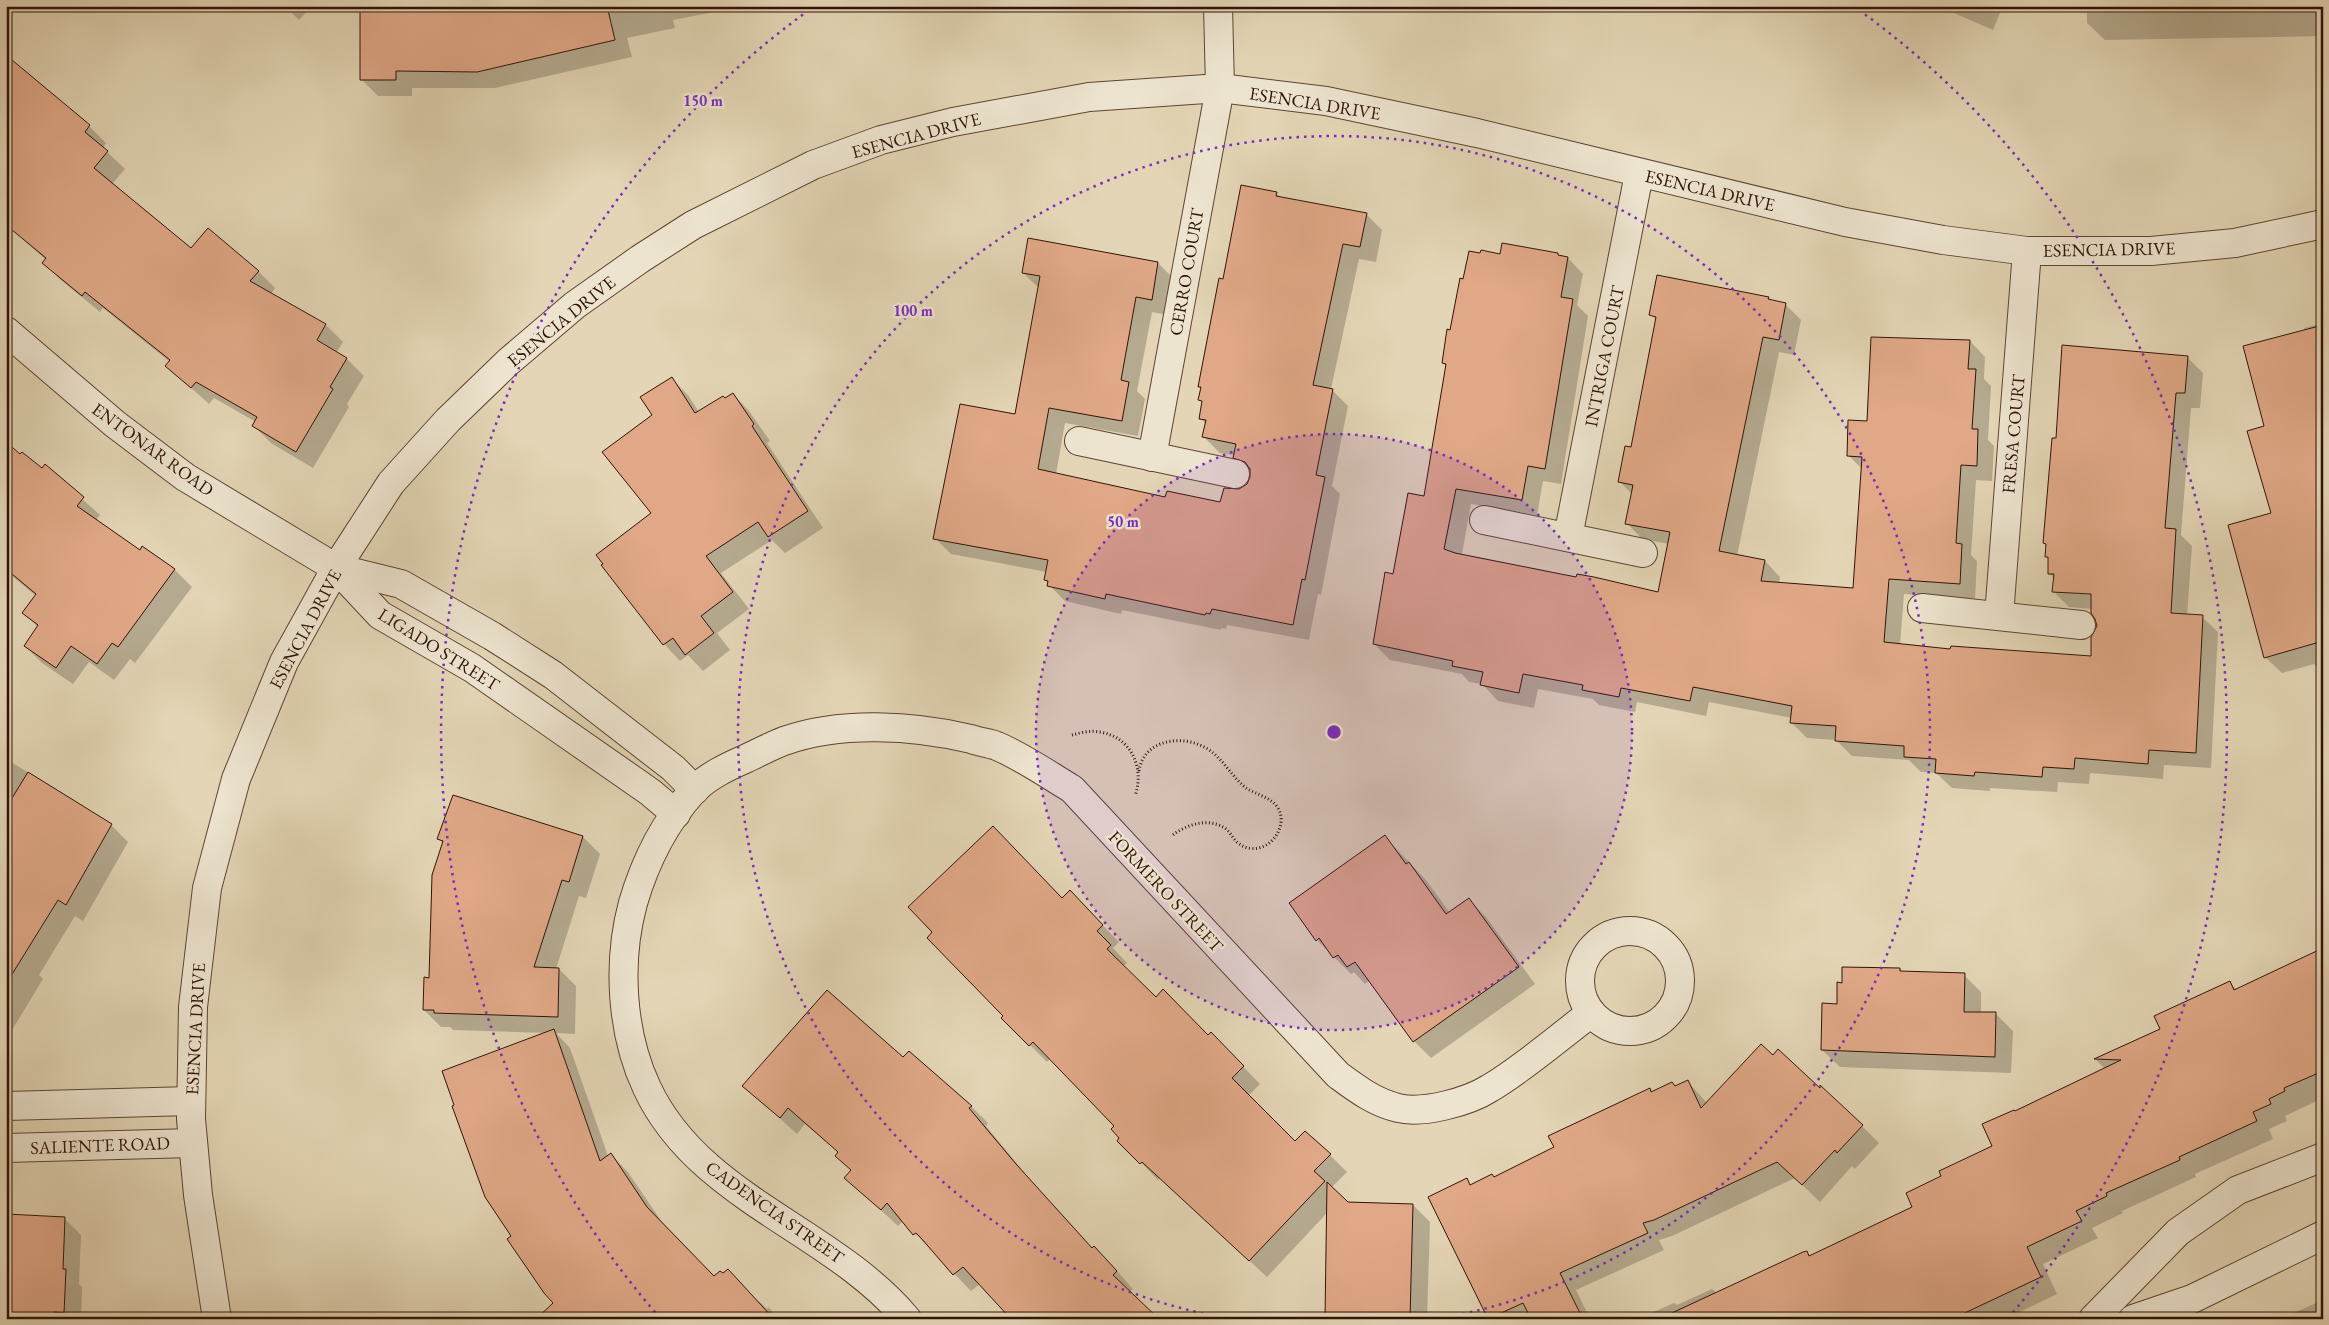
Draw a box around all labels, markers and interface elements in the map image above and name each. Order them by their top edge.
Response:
street label: ESENCIA DRIVE [1248,81,1382,125]
text: 150 m [683,91,723,110]
street label: ESENCIA DRIVE [849,107,983,163]
street label: ESENCIA DRIVE [1643,164,1777,216]
street label: CERRO COURT [1163,206,1209,337]
street label: ESENCIA DRIVE [2042,236,2176,262]
street label: ESENCIA DRIVE [502,270,620,372]
street label: INTRIGA COURT [1579,282,1629,429]
text: 100 m [893,301,933,320]
street label: FRESA COURT [1996,373,2030,495]
street label: ENTONAR ROAD [88,397,218,501]
text: 50 m [1107,512,1139,531]
street label: ESENCIA DRIVE [264,565,346,693]
street label: LIGADO STREET [374,602,505,696]
centre of rings [1325,723,1343,741]
street label: FORMERO STREET [1104,825,1229,957]
street label: ESENCIA DRIVE [180,962,210,1096]
street label: SALIENTE ROAD [30,1131,170,1159]
street label: CADENCIA STREET [701,1156,849,1269]

